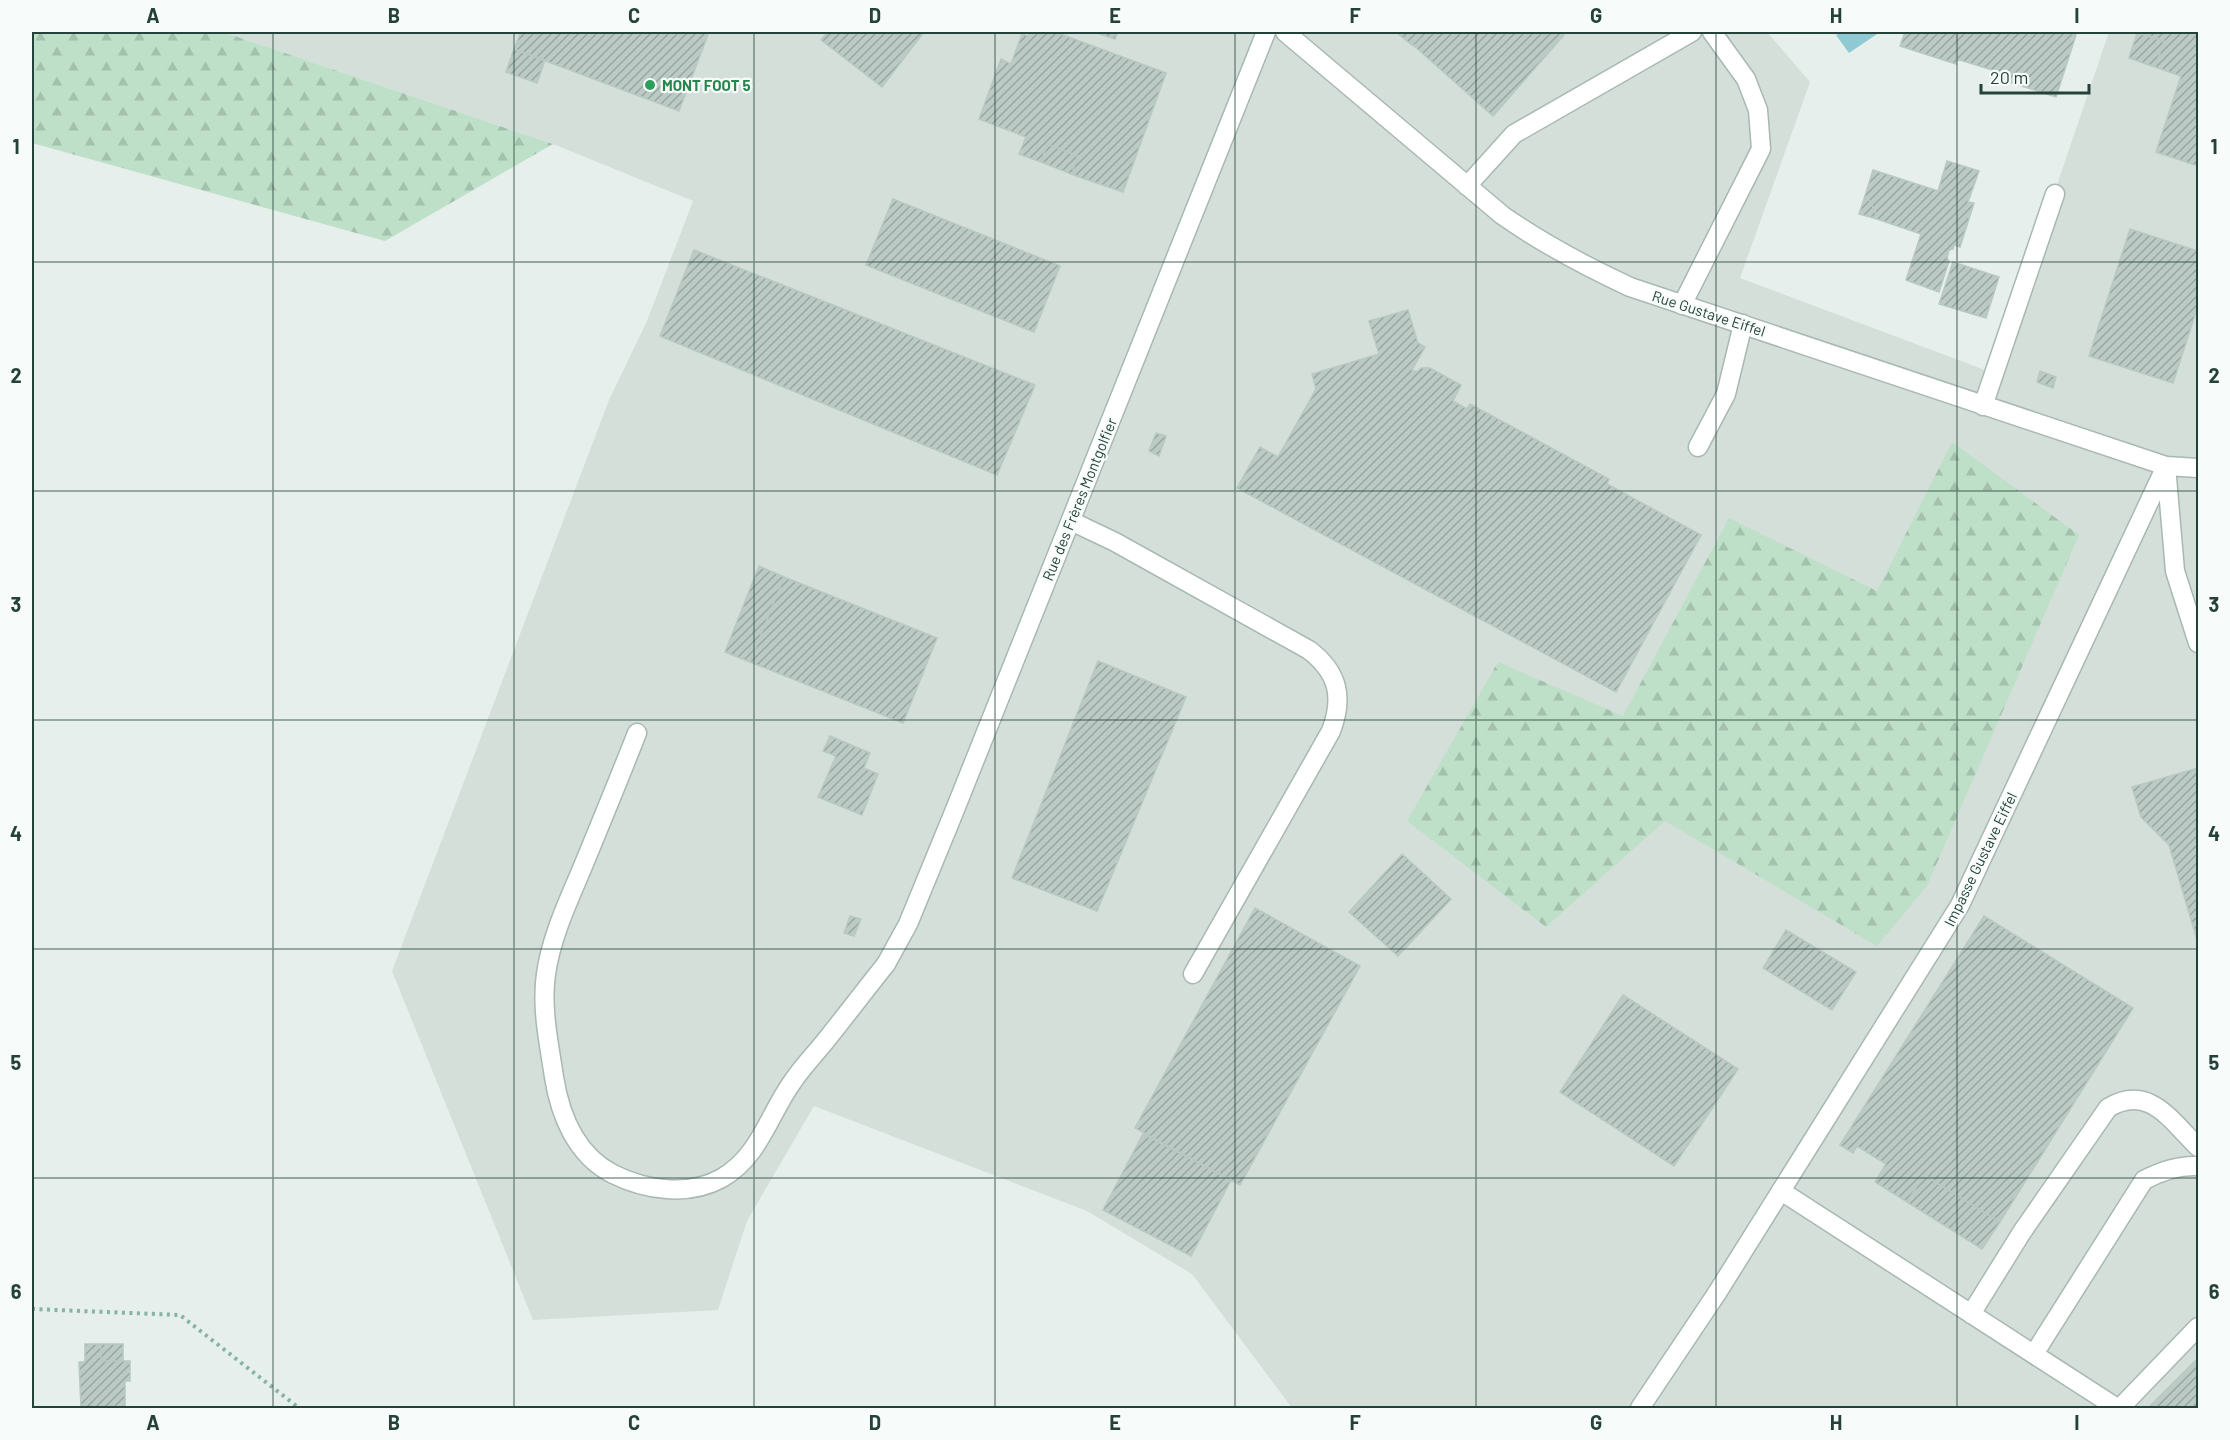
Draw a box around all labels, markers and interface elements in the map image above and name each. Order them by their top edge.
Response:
text: A [146,3,160,27]
text: B [388,3,400,27]
text: C [628,3,640,27]
text: D [869,3,881,27]
text: E [1109,3,1121,27]
text: F [1349,3,1361,27]
text: G [1590,3,1602,27]
text: H [1830,3,1842,27]
text: I [2074,3,2080,27]
scale bar [1981,57,2089,95]
text: 20 m [1990,66,2028,88]
place label: MONT FOOT 5 [662,76,751,94]
marker: MONT FOOT 5 [643,78,657,92]
text: 1 [12,134,20,158]
text: 1 [2210,134,2218,158]
street label: Rue Gustave Eiffel [1650,286,1768,340]
text: 2 [10,363,22,387]
text: 2 [2208,363,2220,387]
street label: Rue des Frères Montgolfier [1038,414,1120,583]
text: 3 [11,592,21,616]
text: 3 [2209,592,2219,616]
street label: Impasse Gustave Eiffel [1940,789,2020,929]
text: 4 [10,821,22,845]
text: 4 [2208,821,2220,845]
text: 5 [11,1050,22,1074]
text: 5 [2209,1050,2220,1074]
text: 6 [11,1279,22,1303]
text: 6 [2209,1279,2220,1303]
text: A [146,1410,160,1434]
text: B [388,1410,400,1434]
text: C [628,1410,640,1434]
text: D [869,1410,881,1434]
text: E [1109,1410,1121,1434]
text: F [1349,1410,1361,1434]
text: G [1590,1410,1602,1434]
text: H [1830,1410,1842,1434]
text: I [2074,1410,2080,1434]

